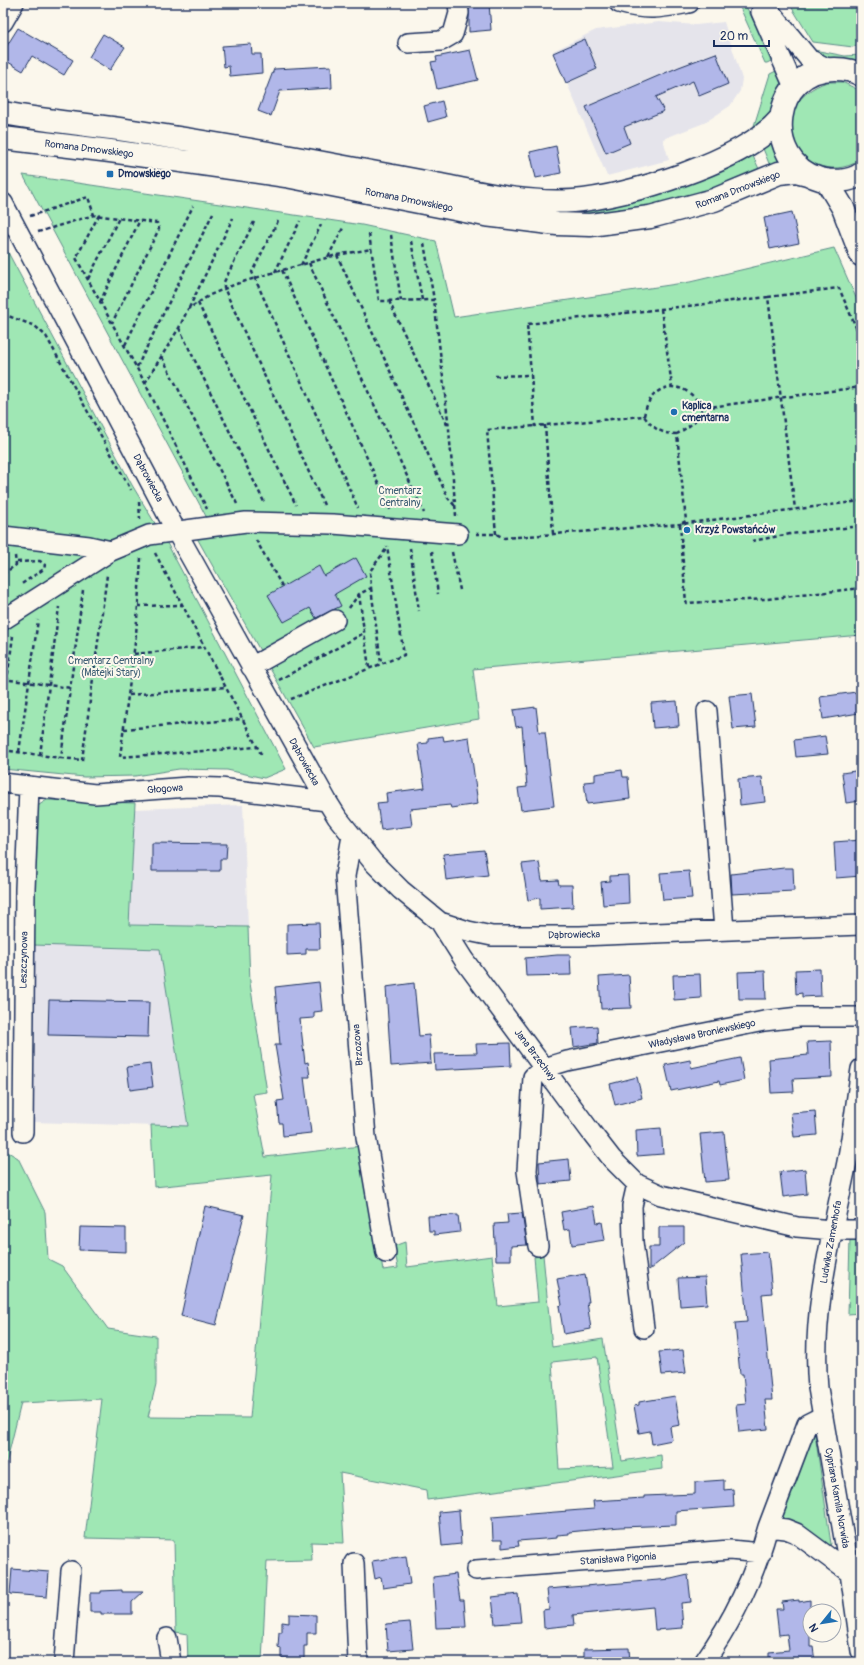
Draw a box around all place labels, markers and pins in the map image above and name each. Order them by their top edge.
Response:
place label: Dmowskiego [118,168,172,180]
marker: Dmowskiego [105,169,115,179]
place label: Kaplica cmentarna [681,400,729,424]
marker: Kaplica cmentarna [669,407,679,417]
place label: Krzyż Powstańców [695,524,775,536]
marker: Krzyż Powstańców [682,525,692,535]

